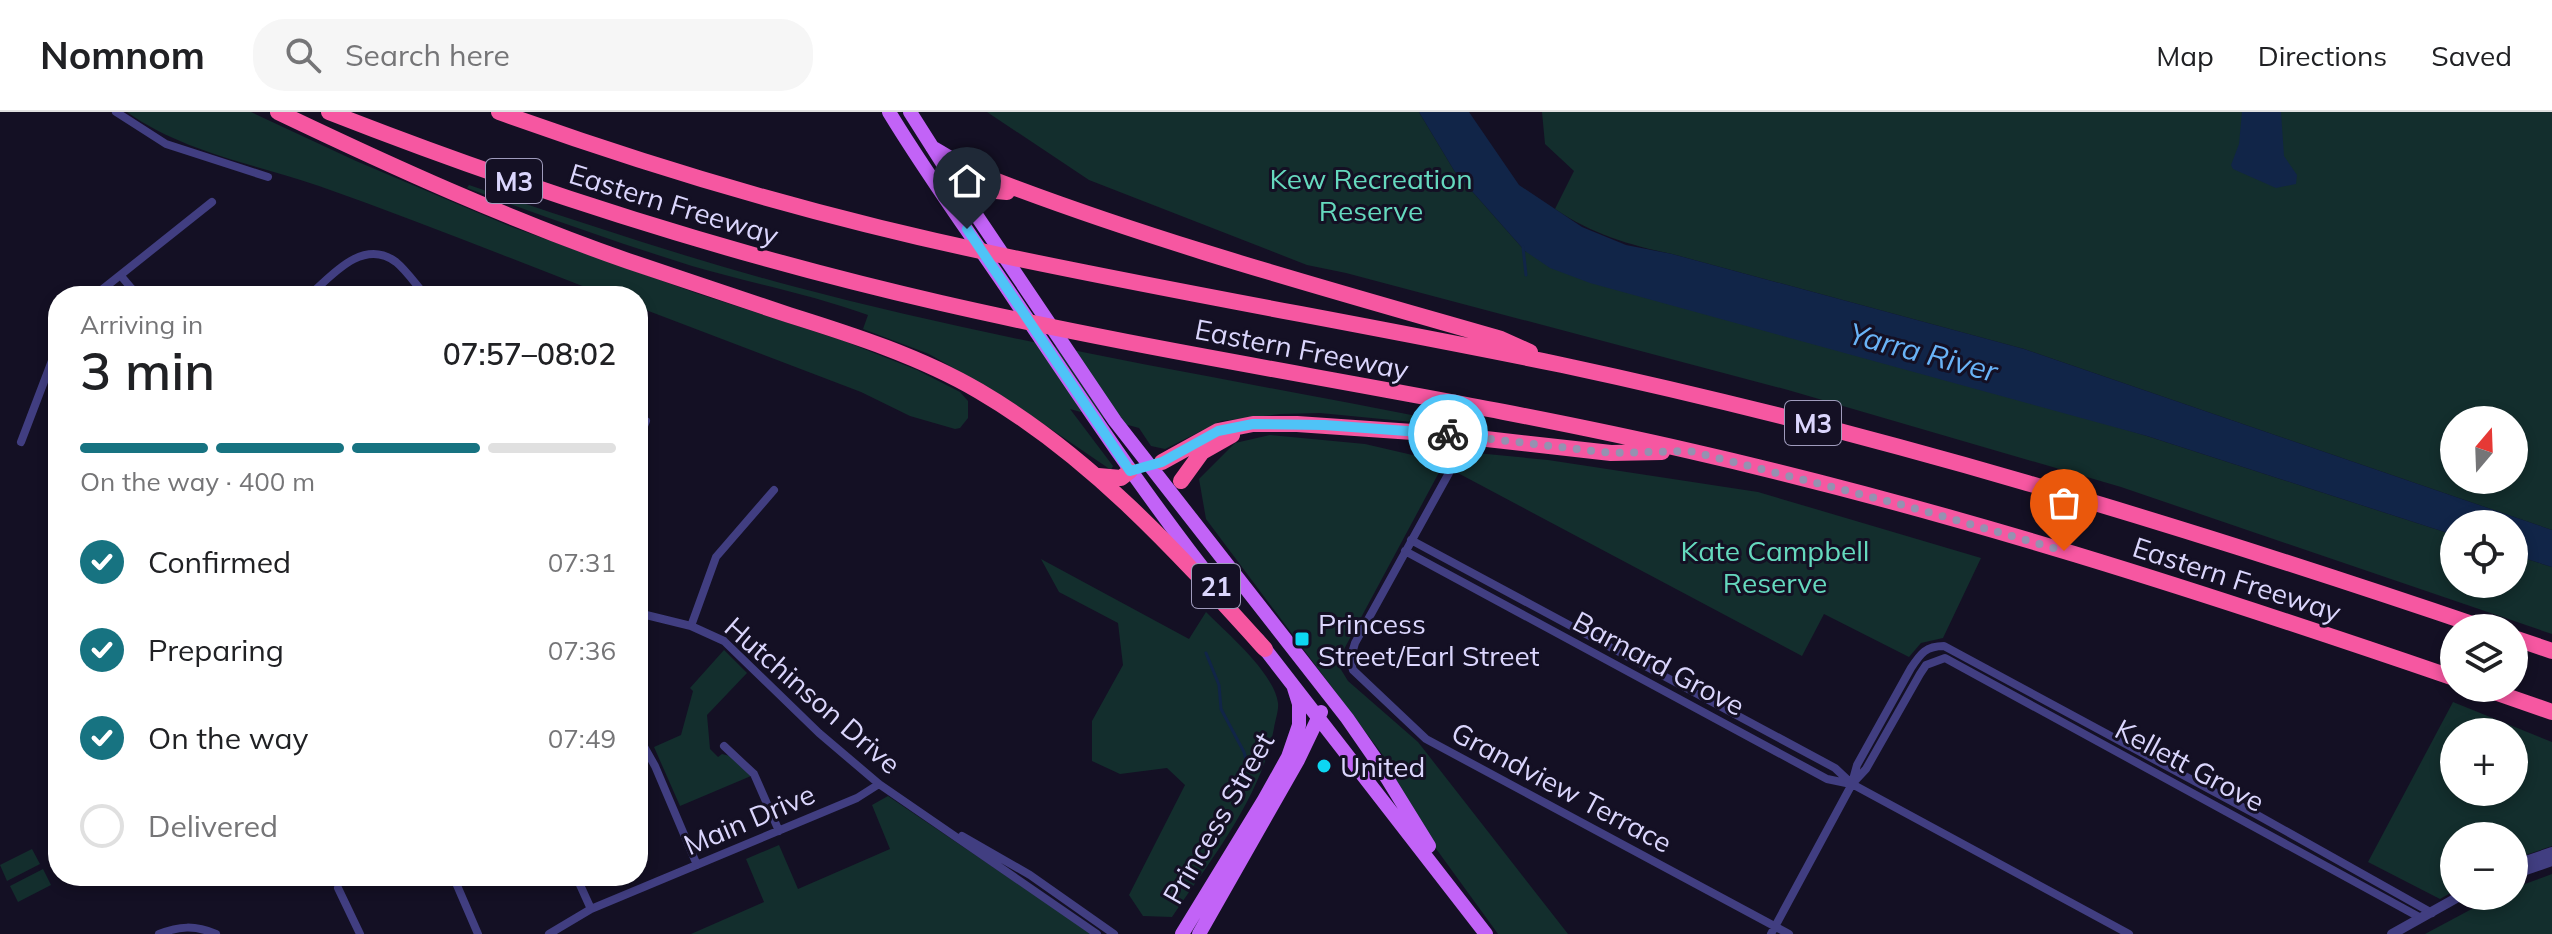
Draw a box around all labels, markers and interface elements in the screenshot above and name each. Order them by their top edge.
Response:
search box [253,19,813,91]
text: Nomnom [40,31,205,79]
icon: search [281,33,325,77]
text: Search here [345,36,510,74]
text: Map [2156,38,2214,73]
text: Directions [2258,38,2387,73]
text: Saved [2431,38,2512,73]
pin [933,147,1001,229]
street label: Eastern Freeway [565,156,783,252]
road number: M3 [486,159,542,203]
icon: home [945,159,989,203]
park label: Kew Recreation Reserve [1269,161,1473,228]
text: Arriving in [80,308,203,341]
street label: Eastern Freeway [1192,311,1412,387]
water label: Yarra River [1845,314,2002,390]
text: 07:57–08:02 [443,335,616,373]
text: 3 min [80,338,215,403]
courier [1408,394,1488,474]
road number: M3 [1785,401,1841,445]
north arrow [2440,406,2528,494]
map controls [2440,406,2528,910]
icon: bike [1426,412,1470,456]
text: On the way · 400 m [80,465,315,498]
pin [2030,469,2098,551]
icon: bag [2042,481,2086,525]
button: locate [2440,510,2528,598]
street label: Eastern Freeway [2128,529,2346,629]
park label: Kate Campbell Reserve [1681,533,1870,600]
icon: check [80,540,124,584]
text: Confirmed [148,543,291,581]
text: 07:31 [548,546,616,579]
road number: 21 [1192,564,1240,608]
street label: Barnard Grove [1567,603,1751,723]
place label: Princess Street/Earl Street [1318,606,1540,673]
street label: Hutchinson Drive [718,609,908,781]
button: layers [2440,614,2528,702]
icon: check [80,628,124,672]
marker: Princess Street/Earl Street [1293,630,1311,648]
text: Preparing [148,631,284,669]
text: 07:36 [548,634,616,667]
street label: Kellett Grove [2109,711,2271,819]
street label: Grandview Terrace [1446,714,1678,860]
icon: check [80,716,124,760]
button: + [2440,718,2528,806]
text: On the way [148,719,308,757]
text: 07:49 [548,722,616,755]
street label: Princess Street [1155,726,1281,910]
place label: United [1340,749,1425,784]
marker: United [1315,757,1333,775]
street label: Main Drive [678,776,820,862]
text: Delivered [148,807,278,845]
button: − [2440,822,2528,910]

